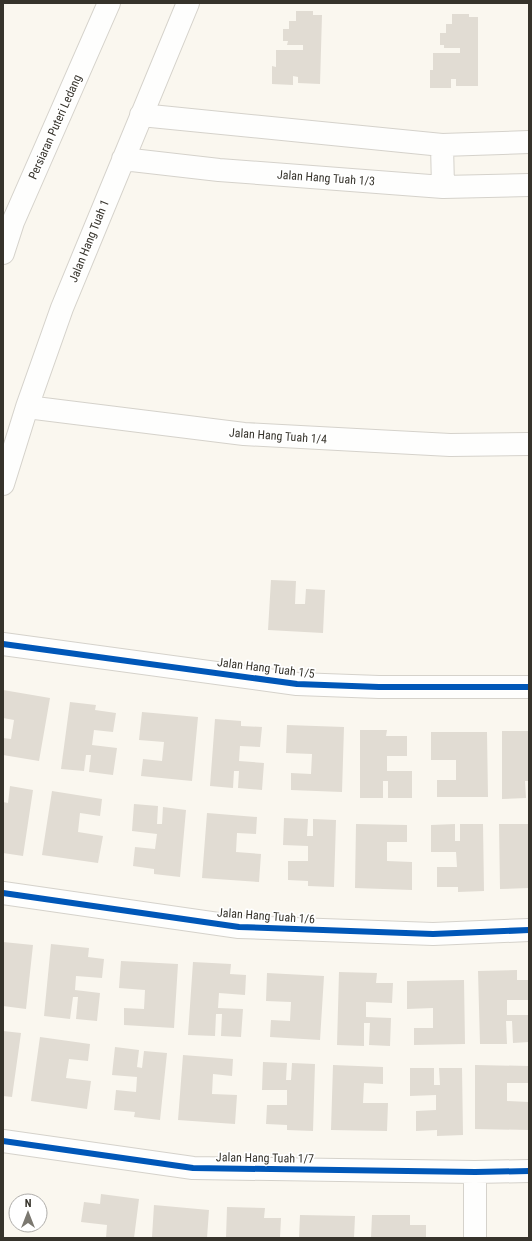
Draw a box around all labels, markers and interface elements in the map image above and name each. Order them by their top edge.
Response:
street label: Persiaran Puteri Ledang [26,72,84,182]
street label: Jalan Hang Tuah 1/3 [277,168,376,188]
street label: Jalan Hang Tuah 1 [66,198,112,284]
street label: Jalan Hang Tuah 1/4 [229,426,328,446]
street label: Jalan Hang Tuah 1/5 [216,655,316,681]
street label: Jalan Hang Tuah 1/6 [217,906,316,926]
street label: Jalan Hang Tuah 1/7 [216,1150,314,1166]
north arrow [8,1193,48,1233]
text: N [25,1197,32,1210]

